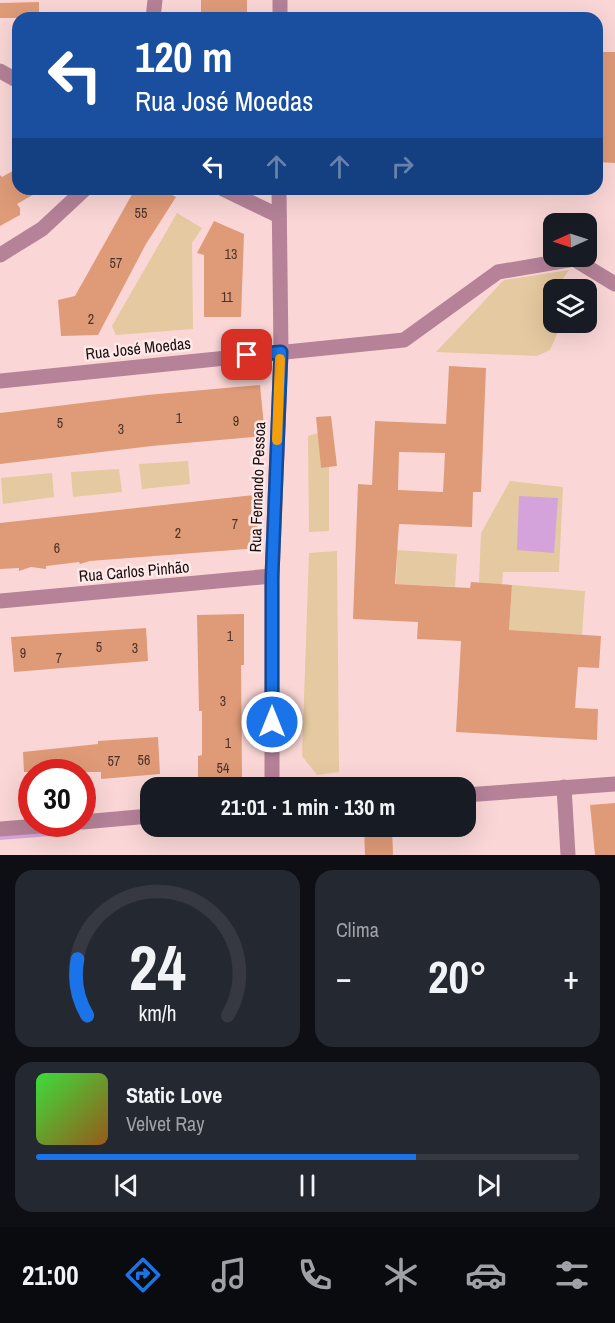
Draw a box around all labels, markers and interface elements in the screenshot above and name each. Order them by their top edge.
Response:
text: 120 m [135,29,233,85]
icon: left [36,36,114,114]
text: Rua José Moedas [135,83,313,119]
icon: left [197,150,230,183]
icon: ahead [260,150,293,183]
icon: ahead [323,150,356,183]
icon: right [386,150,419,183]
house number: 55 [135,204,147,222]
north arrow [543,213,597,267]
map controls [543,213,597,333]
house number: 13 [225,245,237,263]
house number: 57 [110,254,122,272]
button: layers [543,279,597,333]
house number: 11 [221,288,234,306]
house number: 2 [88,310,94,328]
pin [221,329,272,380]
street label: Rua José Moedas [84,332,192,364]
icon: arrive [230,338,263,371]
house number: 1 [176,409,183,427]
house number: 9 [233,412,239,430]
house number: 5 [57,414,63,432]
house number: 3 [118,420,124,438]
street label: Rua Fernando Pessoa [244,421,270,553]
house number: 7 [232,515,238,533]
house number: 2 [175,524,181,542]
house number: 6 [54,539,60,557]
street label: Rua Carlos Pinhão [78,555,190,587]
house number: 1 [227,627,234,645]
house number: 5 [96,638,102,656]
house number: 3 [132,639,138,657]
house number: 9 [20,644,26,662]
house number: 7 [56,649,62,667]
position arrow [240,690,304,754]
house number: 3 [220,692,226,710]
house number: 1 [225,734,232,752]
house number: 56 [138,751,150,769]
house number: 57 [108,752,120,770]
speed limit sign: 30 [18,759,96,837]
house number: 54 [217,759,230,777]
text: 21:01 · 1 min · 130 m [221,792,395,822]
text: Clima [336,916,379,943]
text: 24 [129,925,186,1009]
text: 20° [428,946,487,1007]
text: − [336,955,352,999]
text: + [563,955,579,999]
text: km/h [138,999,177,1028]
text: Static Love [126,1080,222,1110]
text: Velvet Ray [126,1110,204,1137]
icon: previous [110,1169,143,1202]
icon: pause [291,1169,324,1202]
icon: next [472,1169,505,1202]
icon: directions [122,1254,164,1296]
icon: music [208,1254,250,1296]
icon: phone [294,1254,336,1296]
icon: climate [380,1254,422,1296]
icon: car [465,1254,507,1296]
icon: filters [551,1254,593,1296]
text: 21:00 [22,1257,79,1293]

